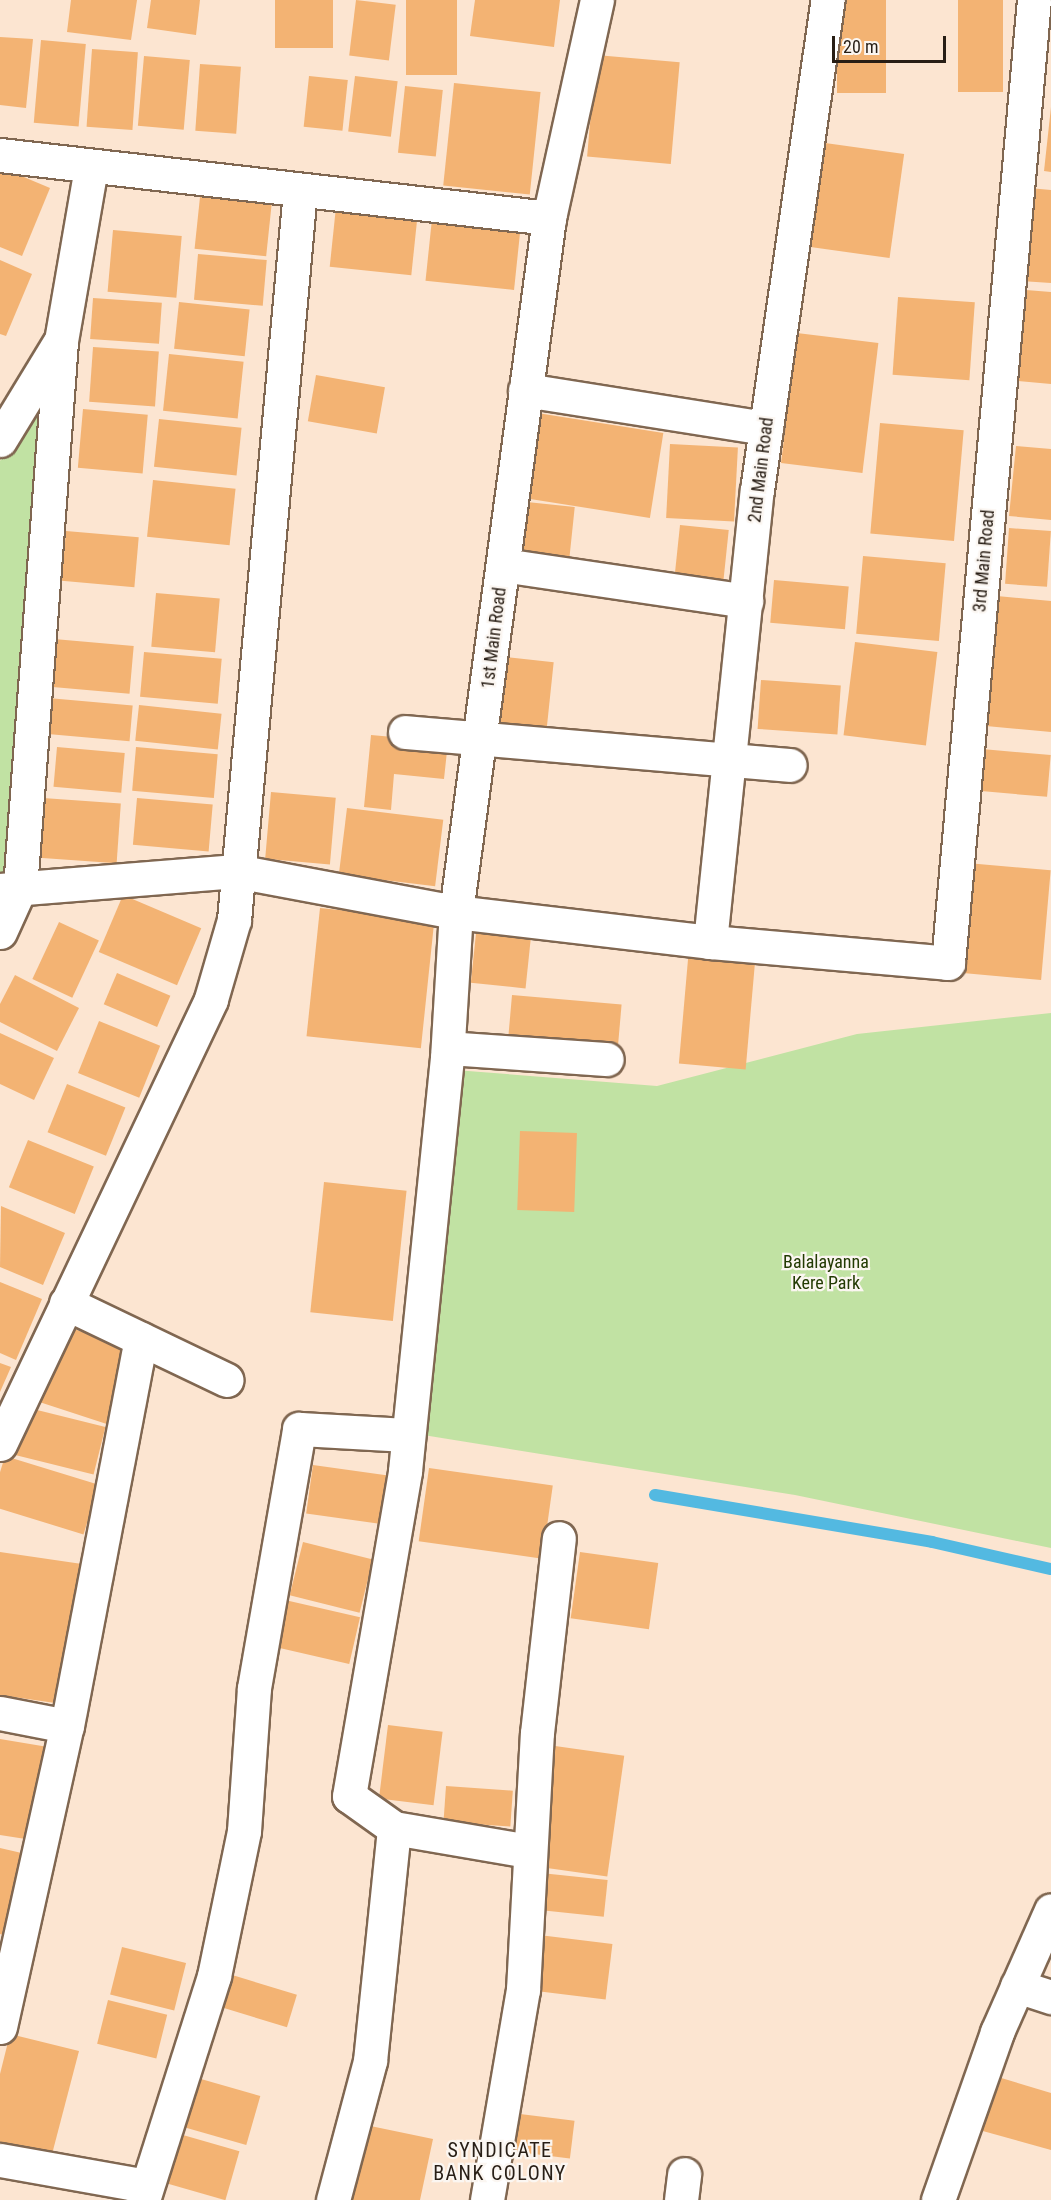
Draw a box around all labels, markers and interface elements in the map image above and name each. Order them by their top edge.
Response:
scale bar [835,24,949,62]
text: 20 m [843,36,878,57]
street label: 2nd Main Road [744,416,778,524]
street label: 3rd Main Road [969,509,999,613]
street label: 1st Main Road [477,586,511,690]
park label: Balalayanna Kere Park [783,1252,869,1294]
district label: SYNDICATE BANK COLONY [433,2139,567,2186]

